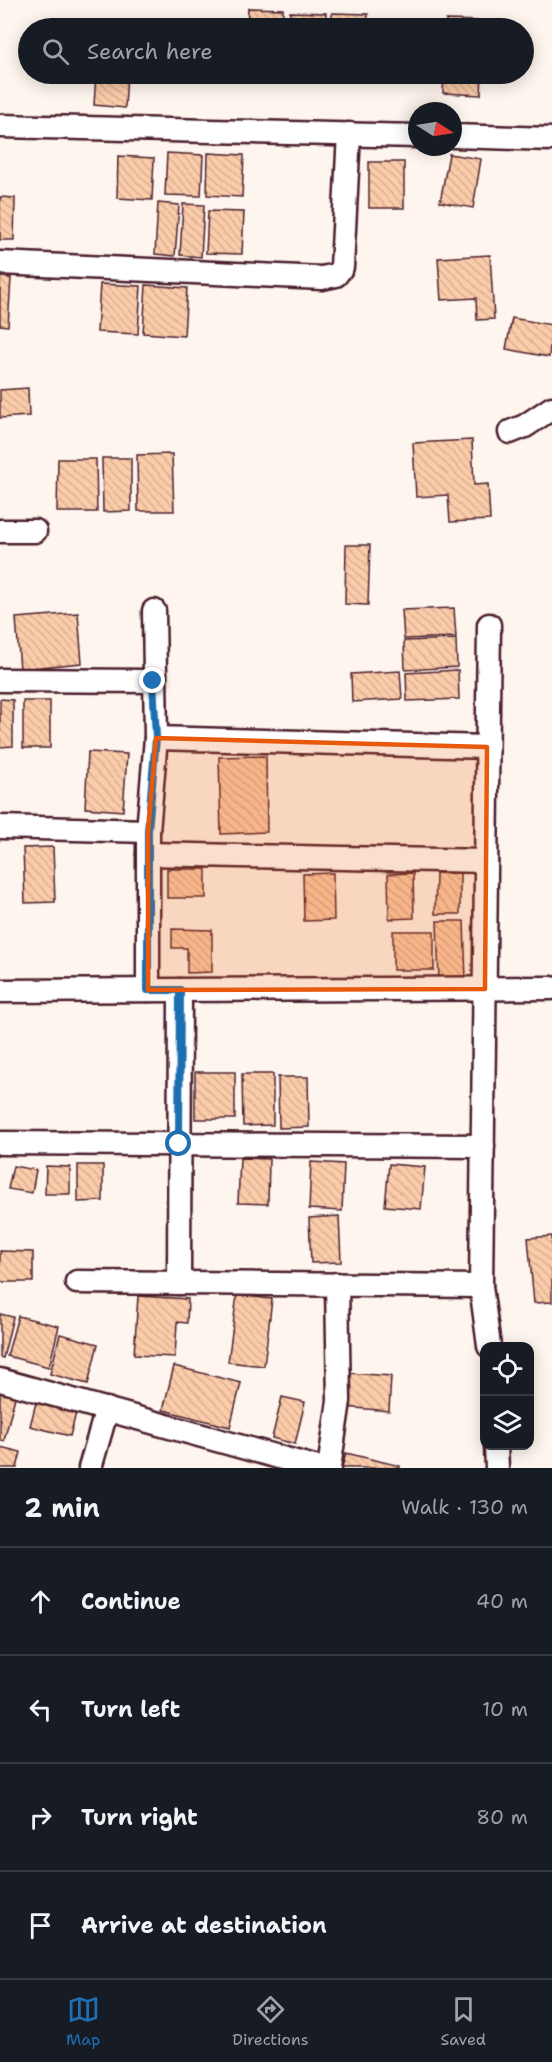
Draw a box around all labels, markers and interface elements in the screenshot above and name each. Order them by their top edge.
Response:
search box [18,18,534,84]
icon: search [39,35,72,68]
text: Search here [87,37,213,66]
north arrow [408,102,462,156]
route end [139,667,165,693]
route start [165,1130,191,1156]
map controls [480,1342,534,1450]
button: locate [480,1342,534,1396]
button: layers [480,1396,534,1450]
text: 2 min [24,1490,100,1525]
text: Walk · 130 m [401,1494,528,1520]
icon: ahead [24,1585,57,1618]
text: Continue [81,1587,181,1616]
text: 40 m [476,1588,528,1614]
icon: left [24,1693,57,1726]
text: Turn left [81,1695,180,1724]
text: 10 m [482,1696,528,1722]
icon: right [24,1801,57,1834]
text: Turn right [81,1803,198,1832]
text: 80 m [476,1804,528,1830]
icon: arrive [24,1909,57,1942]
text: Arrive at destination [81,1911,327,1940]
tab: Map [66,1993,100,2050]
tab: Directions [232,1993,309,2050]
tab: Saved [441,1993,486,2050]

